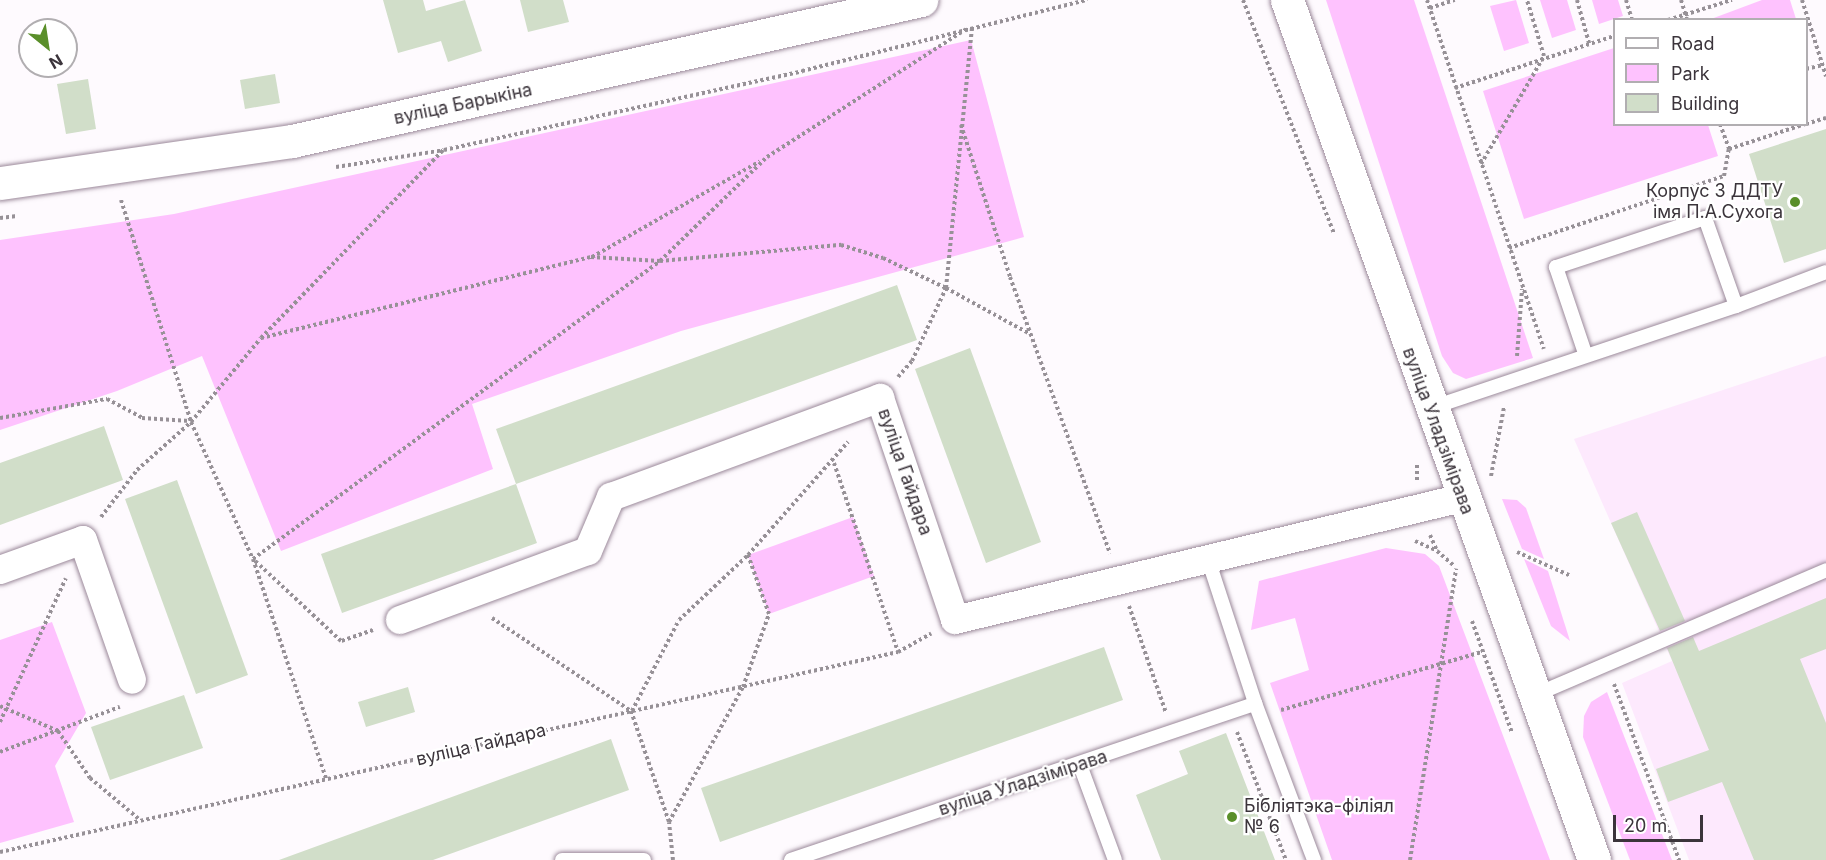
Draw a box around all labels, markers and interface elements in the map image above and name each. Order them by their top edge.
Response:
north arrow [18,18,78,78]
legend [1613,18,1808,126]
text: Road [1671,33,1714,54]
text: N [46,50,66,74]
text: Park [1671,63,1710,84]
street label: вуліца Барыкіна [392,79,534,129]
text: Building [1671,93,1739,114]
place label: Корпус 3 ДДТУ імя П.А.Сухога [1646,181,1783,224]
marker: Корпус 3 ДДТУ імя П.А.Сухога [1788,195,1802,209]
street label: вуліца Уладзімірава [1398,345,1478,517]
street label: вуліца Гайдара [873,406,937,538]
street label: вуліца Гайдара [414,720,548,770]
street label: вуліца Уладзімірава [936,745,1110,821]
place label: Бібліятэка-філіял № 6 [1244,796,1394,838]
scale bar [1616,803,1706,841]
marker: Бібліятэка-філіял № 6 [1225,810,1239,824]
text: 20 m [1624,815,1667,836]

